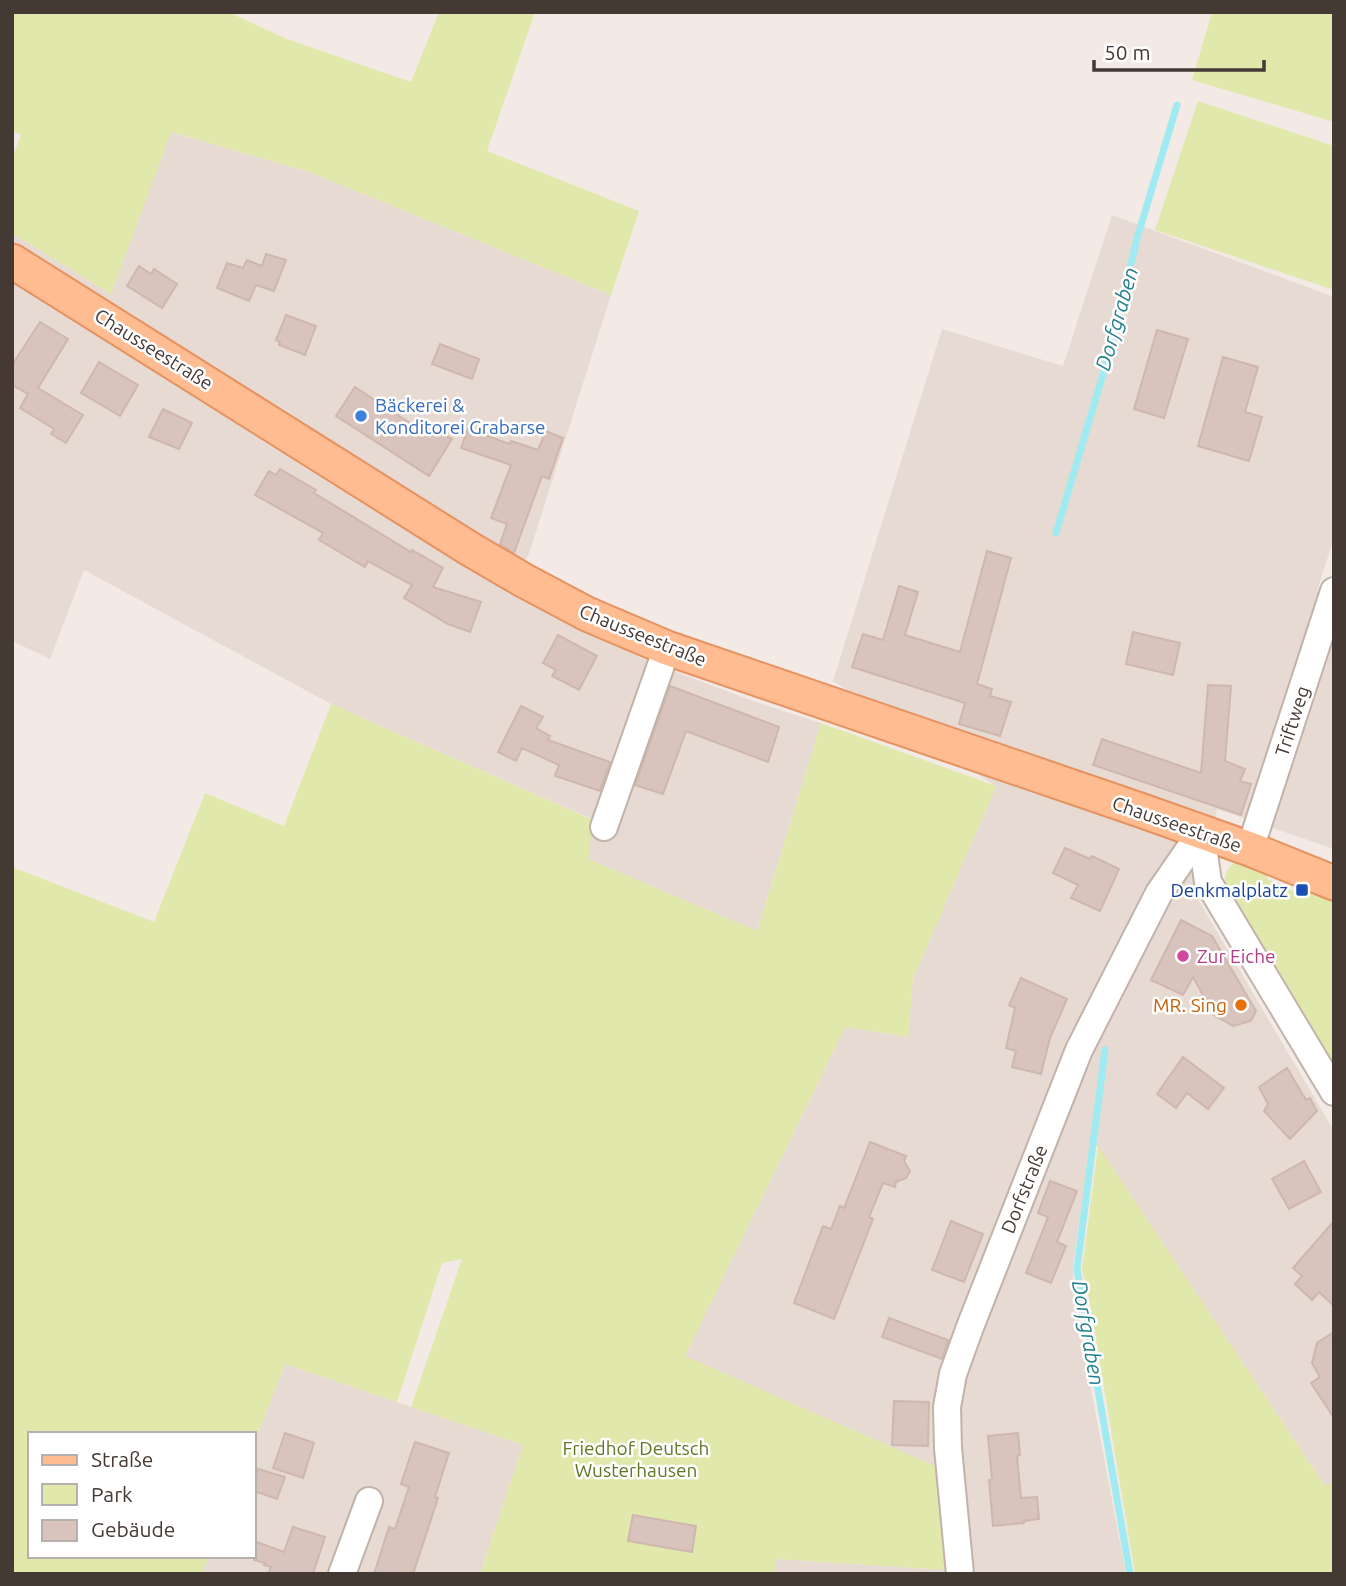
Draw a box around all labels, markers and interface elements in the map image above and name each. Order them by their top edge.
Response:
scale bar [1094,28,1264,72]
text: 50 m [1104,40,1151,64]
water label: Dorfgraben [1090,264,1142,373]
street label: Chausseestraße [91,304,217,394]
place label: Bäckerei & Konditorei Grabarse [375,394,546,438]
marker: Bäckerei & Konditorei Grabarse [353,408,369,424]
street label: Chausseestraße [576,599,710,671]
street label: Triftweg [1270,683,1314,759]
street label: Chausseestraße [1110,792,1244,856]
place label: Denkmalplatz [1170,879,1288,901]
marker: Denkmalplatz [1294,882,1310,898]
place label: Zur Eiche [1197,945,1275,967]
marker: Zur Eiche [1175,948,1191,964]
place label: MR. Sing [1153,994,1227,1016]
marker: MR. Sing [1233,997,1249,1013]
street label: Dorfstraße [996,1141,1052,1237]
water label: Dorfgraben [1068,1278,1110,1387]
legend [28,1432,256,1558]
park label: Friedhof Deutsch Wusterhausen [563,1437,709,1481]
text: Straße [91,1447,153,1471]
text: Park [91,1482,133,1506]
text: Gebäude [91,1517,175,1541]

